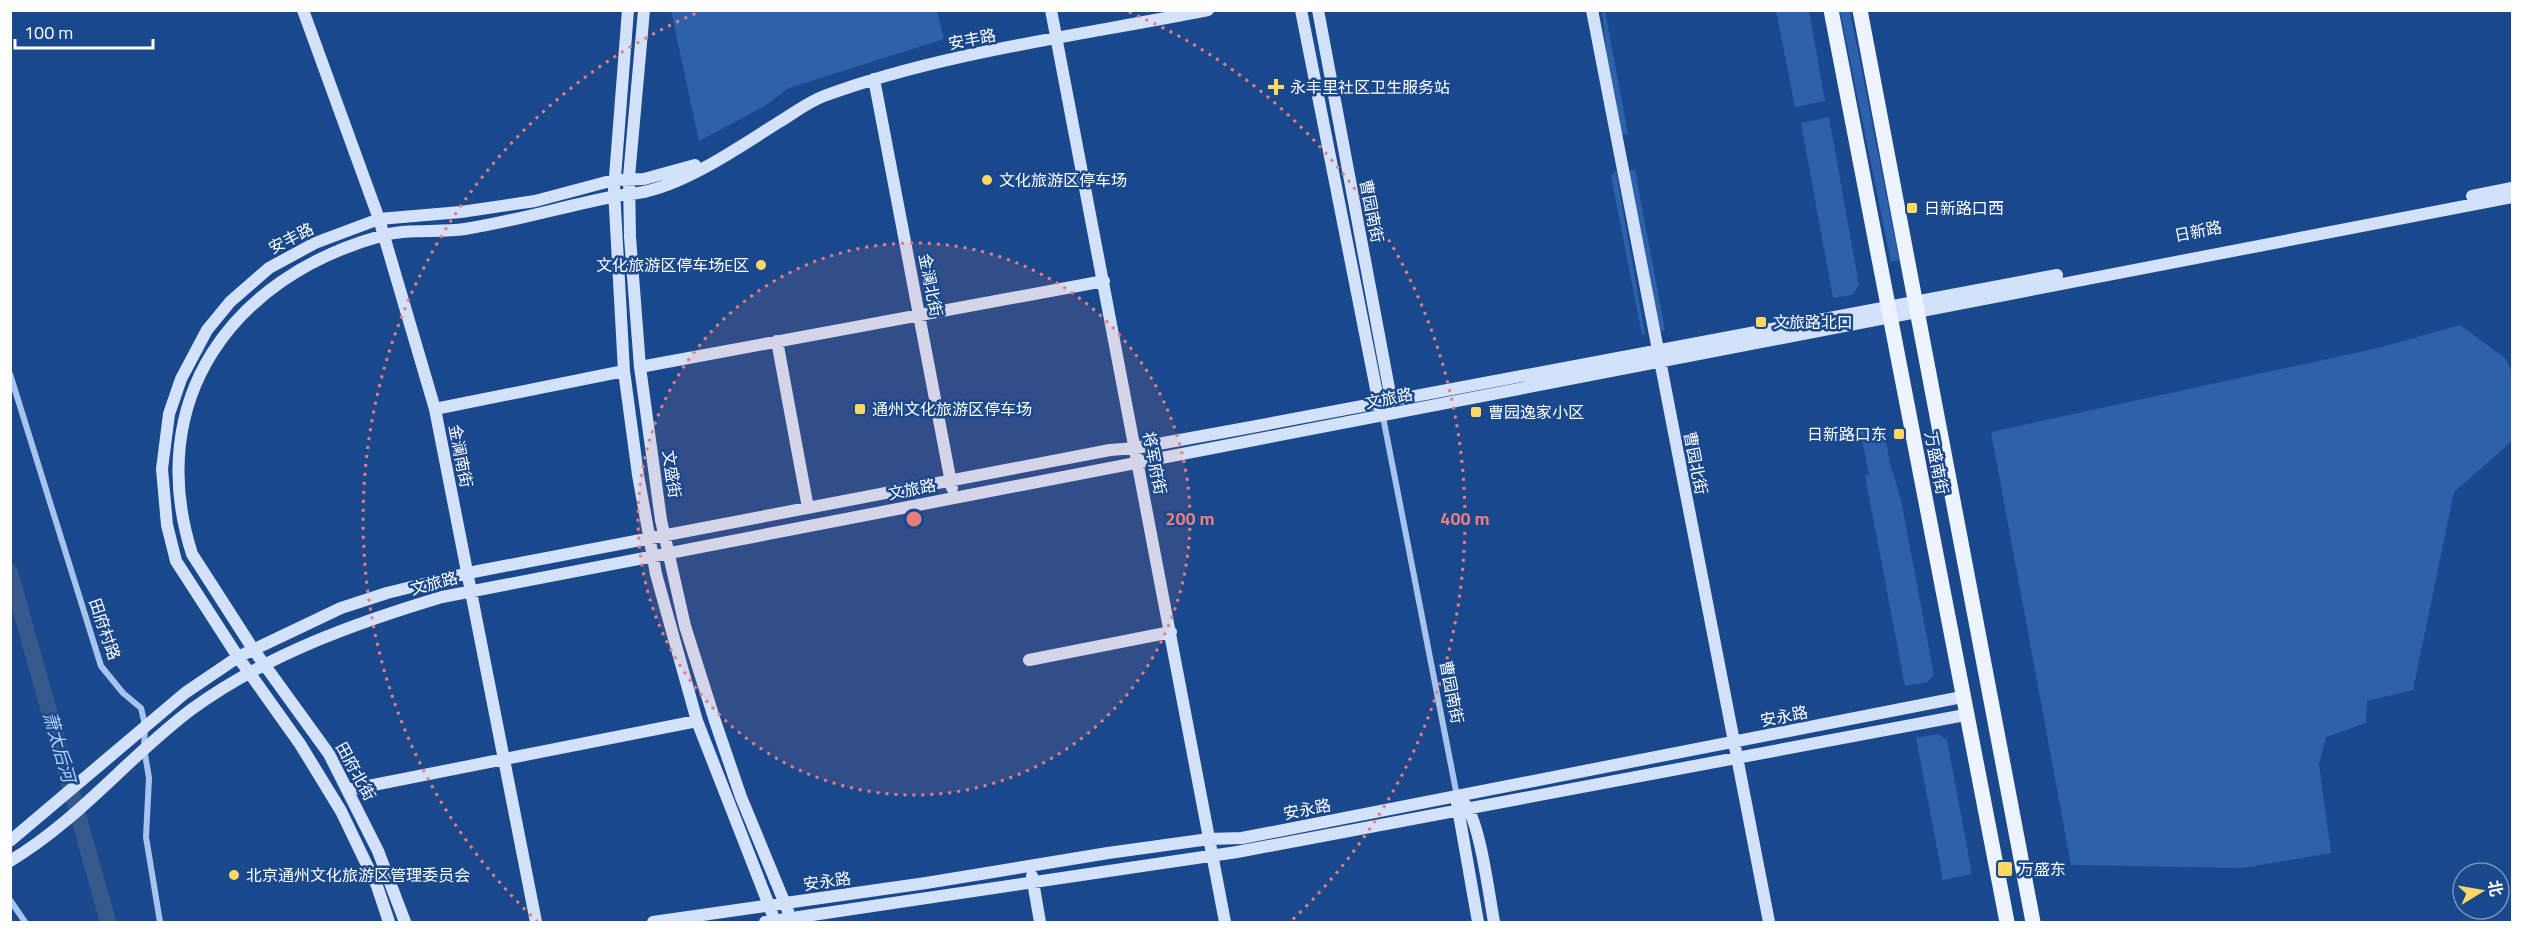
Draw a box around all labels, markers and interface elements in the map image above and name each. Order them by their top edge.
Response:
scale bar [15,12,153,50]
text: 100 m [24,19,73,46]
street label: 安丰路 [946,23,998,55]
place label: 永丰里社区卫生服务站 [1290,75,1450,99]
marker: 永丰里社区卫生服务站 [1267,78,1285,96]
place label: 文化旅游区停车场 [999,168,1127,192]
marker: 文化旅游区停车场 [980,173,994,187]
street label: 曹园南街 [1354,177,1390,245]
place label: 日新路口西 [1924,196,2004,220]
marker: 日新路口西 [1905,201,1919,215]
street label: 日新路 [2172,215,2224,247]
street label: 安丰路 [264,216,318,260]
street label: 金澜北街 [913,251,949,319]
place label: 文化旅游区停车场E区 [596,253,749,277]
marker: 文化旅游区停车场E区 [754,258,768,272]
place label: 文旅路北口 [1773,310,1853,334]
marker: 文旅路北口 [1754,315,1768,329]
street label: 文旅路 [1363,382,1415,414]
place label: 通州文化旅游区停车场 [872,397,1032,421]
place label: 曹园逸家小区 [1488,400,1584,424]
marker: 通州文化旅游区停车场 [853,402,867,416]
marker: 曹园逸家小区 [1469,405,1483,419]
street label: 金澜南街 [443,422,479,490]
place label: 日新路口东 [1807,422,1887,446]
marker: 日新路口东 [1892,427,1906,441]
street label: 将军府街 [1137,429,1173,497]
street label: 曹园北街 [1678,429,1714,497]
street label: 万盛南街 [1919,429,1955,497]
street label: 文盛街 [657,449,687,499]
street label: 文旅路 [886,473,938,505]
text: 200 m [1165,505,1215,532]
text: 400 m [1440,505,1490,532]
centre of rings [904,509,924,529]
street label: 文旅路 [408,565,460,601]
street label: 田府村路 [83,595,127,663]
street label: 曹园南街 [1434,658,1470,726]
street label: 安永路 [1758,700,1810,732]
water label: 萧太后河 [37,709,83,788]
street label: 田府北街 [330,737,382,805]
street label: 安永路 [1281,793,1333,825]
place label: 万盛东 [2018,857,2066,881]
marker: 万盛东 [1996,860,2014,878]
north arrow [2451,861,2511,921]
place label: 北京通州文化旅游区管理委员会 [246,863,470,887]
street label: 安永路 [802,866,852,896]
marker: 北京通州文化旅游区管理委员会 [227,868,241,882]
text: 北 [2482,878,2509,898]

